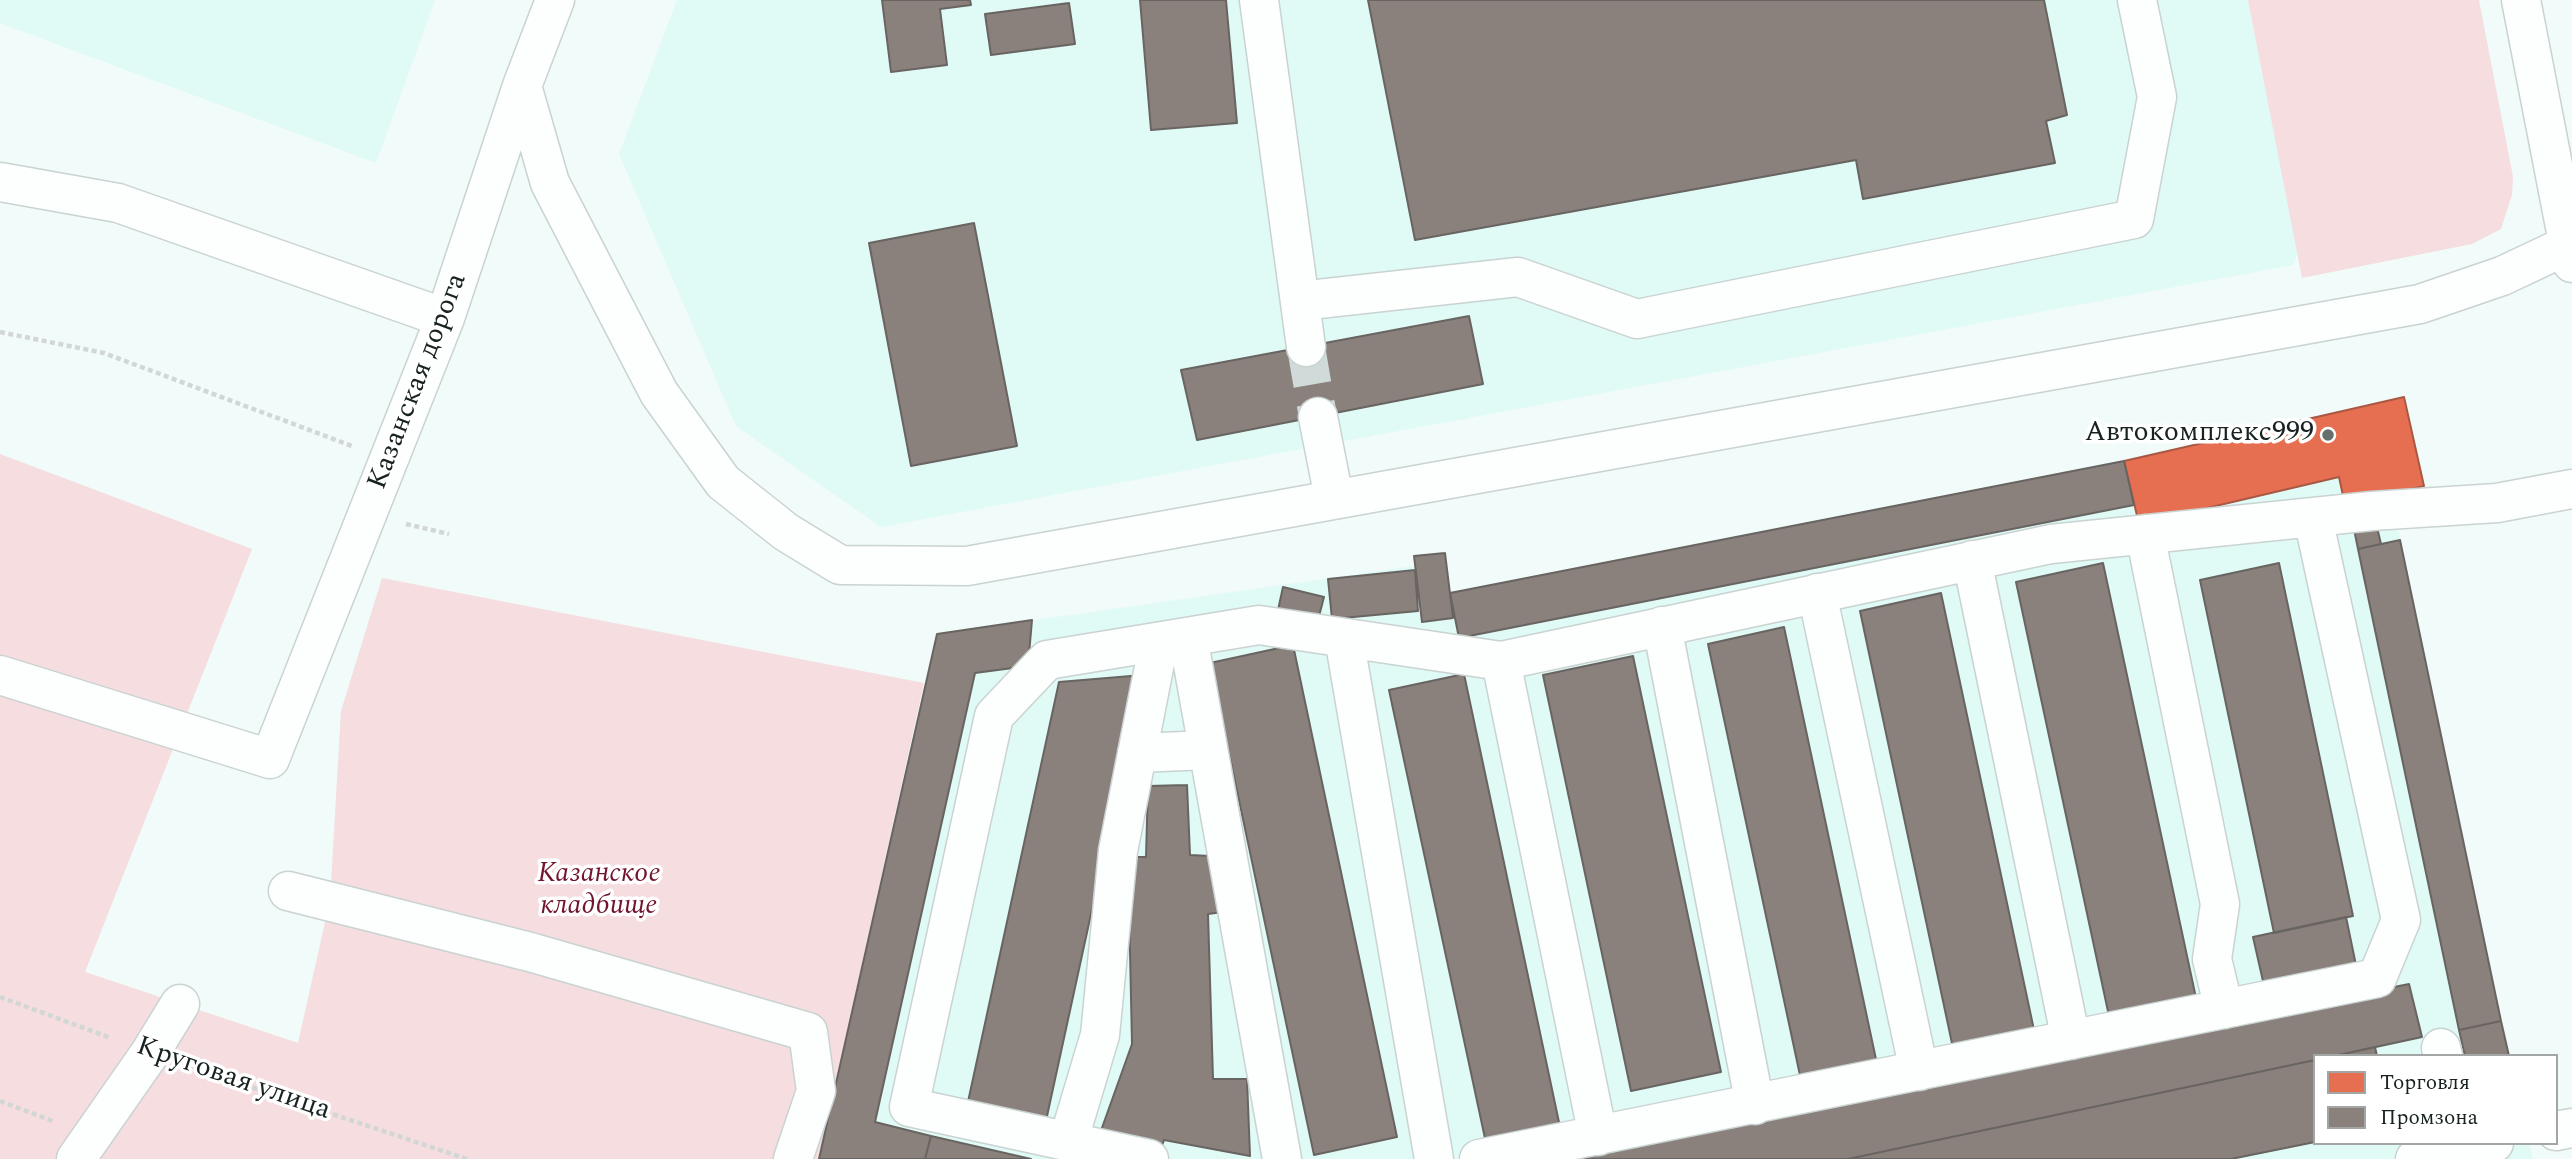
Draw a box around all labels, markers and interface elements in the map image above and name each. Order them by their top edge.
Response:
street label: Казанская дорога [362,269,476,495]
place label: Автокомплекс999 [2085,418,2314,452]
marker: Автокомплекс999 [2320,427,2336,443]
park label: Казанское кладбище [537,859,661,925]
street label: Круговая улица [131,1031,335,1129]
legend [2313,1054,2558,1145]
text: Торговля [2380,1067,2470,1099]
text: Промзона [2380,1102,2478,1134]

